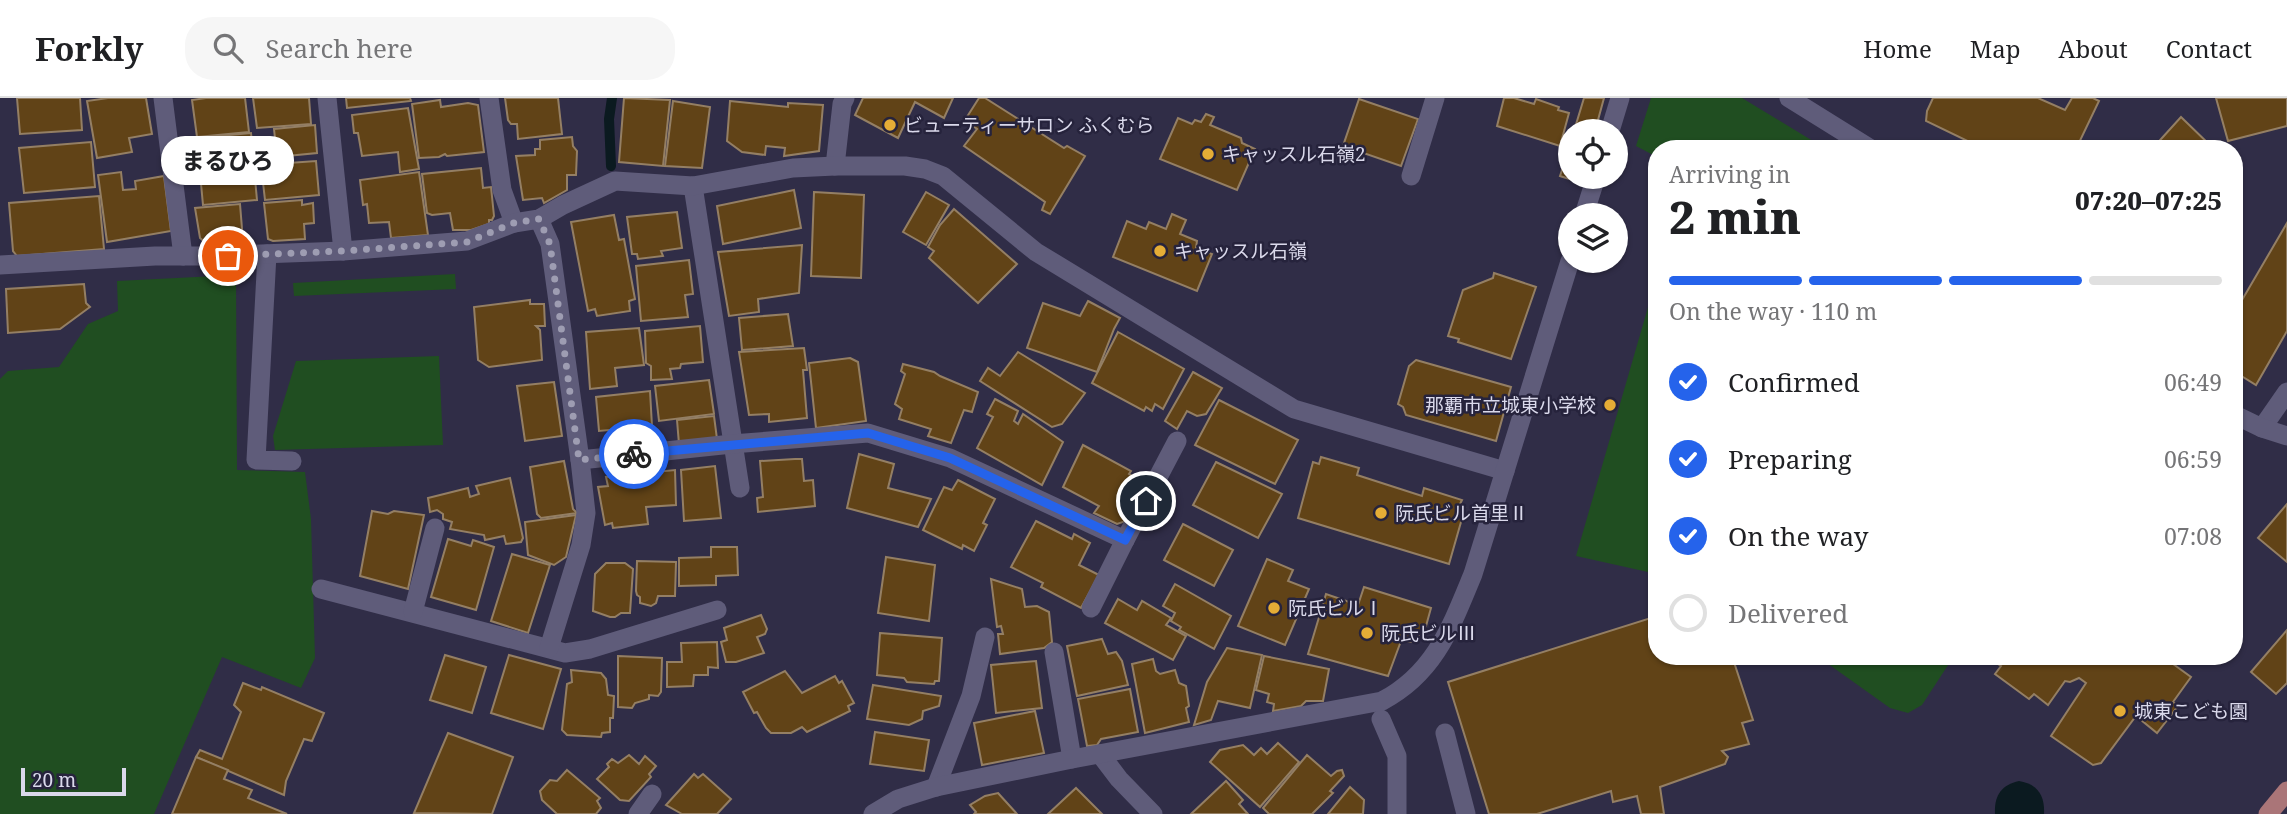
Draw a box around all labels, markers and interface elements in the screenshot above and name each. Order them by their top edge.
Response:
search box [185,17,675,80]
text: Forkly [35,26,143,71]
icon: search [209,29,247,67]
text: Search here [265,30,413,66]
text: Home [1863,32,1932,65]
text: Map [1970,32,2021,65]
text: About [2059,32,2128,65]
text: Contact [2166,32,2252,65]
place label: ビューティーサロン ふくむら [904,112,1154,138]
marker: ビューティーサロン ふくむら [882,117,898,133]
map controls [1558,119,1628,273]
button: locate [1558,119,1628,189]
callout: まるひろ [162,137,294,186]
place label: キャッスル石嶺2 [1222,141,1366,167]
text: まるひろ [182,144,274,176]
marker: キャッスル石嶺2 [1200,146,1216,162]
text: Arriving in [1669,158,1790,190]
text: 07:20–07:25 [2075,182,2222,218]
text: 2 min [1669,185,1801,247]
button: layers [1558,203,1628,273]
pin [198,226,258,286]
icon: bag [209,237,247,275]
place label: キャッスル石嶺 [1174,238,1307,264]
marker: キャッスル石嶺 [1152,243,1168,259]
text: On the way · 110 m [1669,295,1877,327]
icon: check [1669,363,1707,401]
text: Confirmed [1728,364,1860,400]
text: 06:49 [2164,366,2222,398]
place label: 那覇市立城東小学校 [1425,392,1596,418]
marker: 那覇市立城東小学校 [1602,397,1618,413]
courier [599,419,669,489]
icon: bike [615,435,653,473]
icon: check [1669,440,1707,478]
text: Preparing [1728,441,1852,477]
text: 06:59 [2164,443,2222,475]
pin [1116,471,1176,531]
icon: home [1127,482,1165,520]
place label: 阮氏ビル首里Ⅱ [1395,500,1528,526]
marker: 阮氏ビル首里Ⅱ [1373,505,1389,521]
icon: check [1669,517,1707,555]
text: On the way [1728,518,1868,554]
text: 07:08 [2164,520,2222,552]
place label: 阮氏ビルⅠ [1288,595,1383,621]
text: Delivered [1728,595,1848,631]
marker: 阮氏ビルⅠ [1266,600,1282,616]
place label: 阮氏ビルⅢ [1381,620,1476,646]
marker: 阮氏ビルⅢ [1359,625,1375,641]
place label: 城東こども園 [2134,698,2248,724]
marker: 城東こども園 [2112,703,2128,719]
scale bar [21,765,126,797]
text: 20 m [32,767,76,793]

